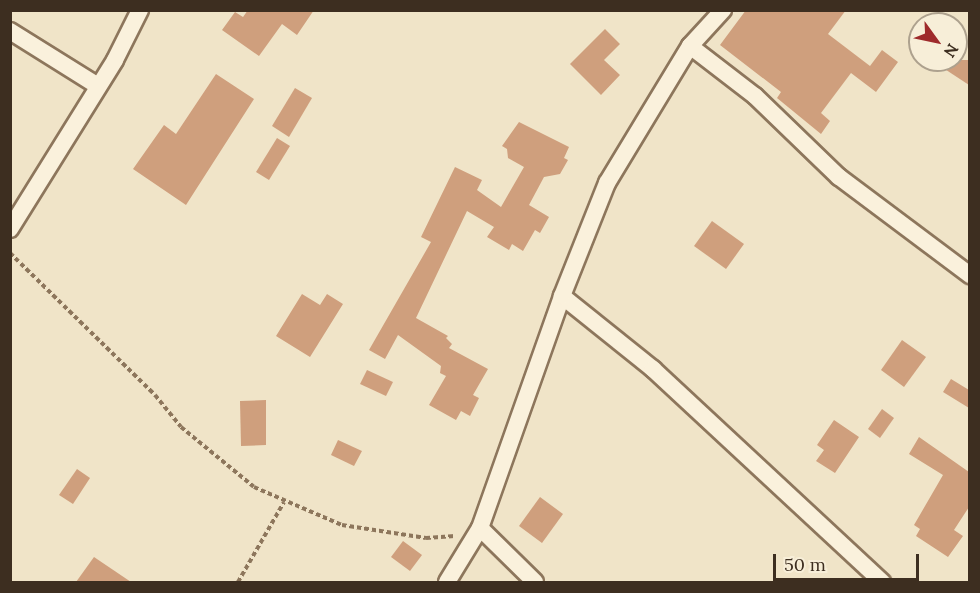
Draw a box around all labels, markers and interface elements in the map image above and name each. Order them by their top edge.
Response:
north arrow [908,12,968,72]
text: N [940,40,963,61]
scale bar [776,542,922,580]
text: 50 m [784,553,826,576]

